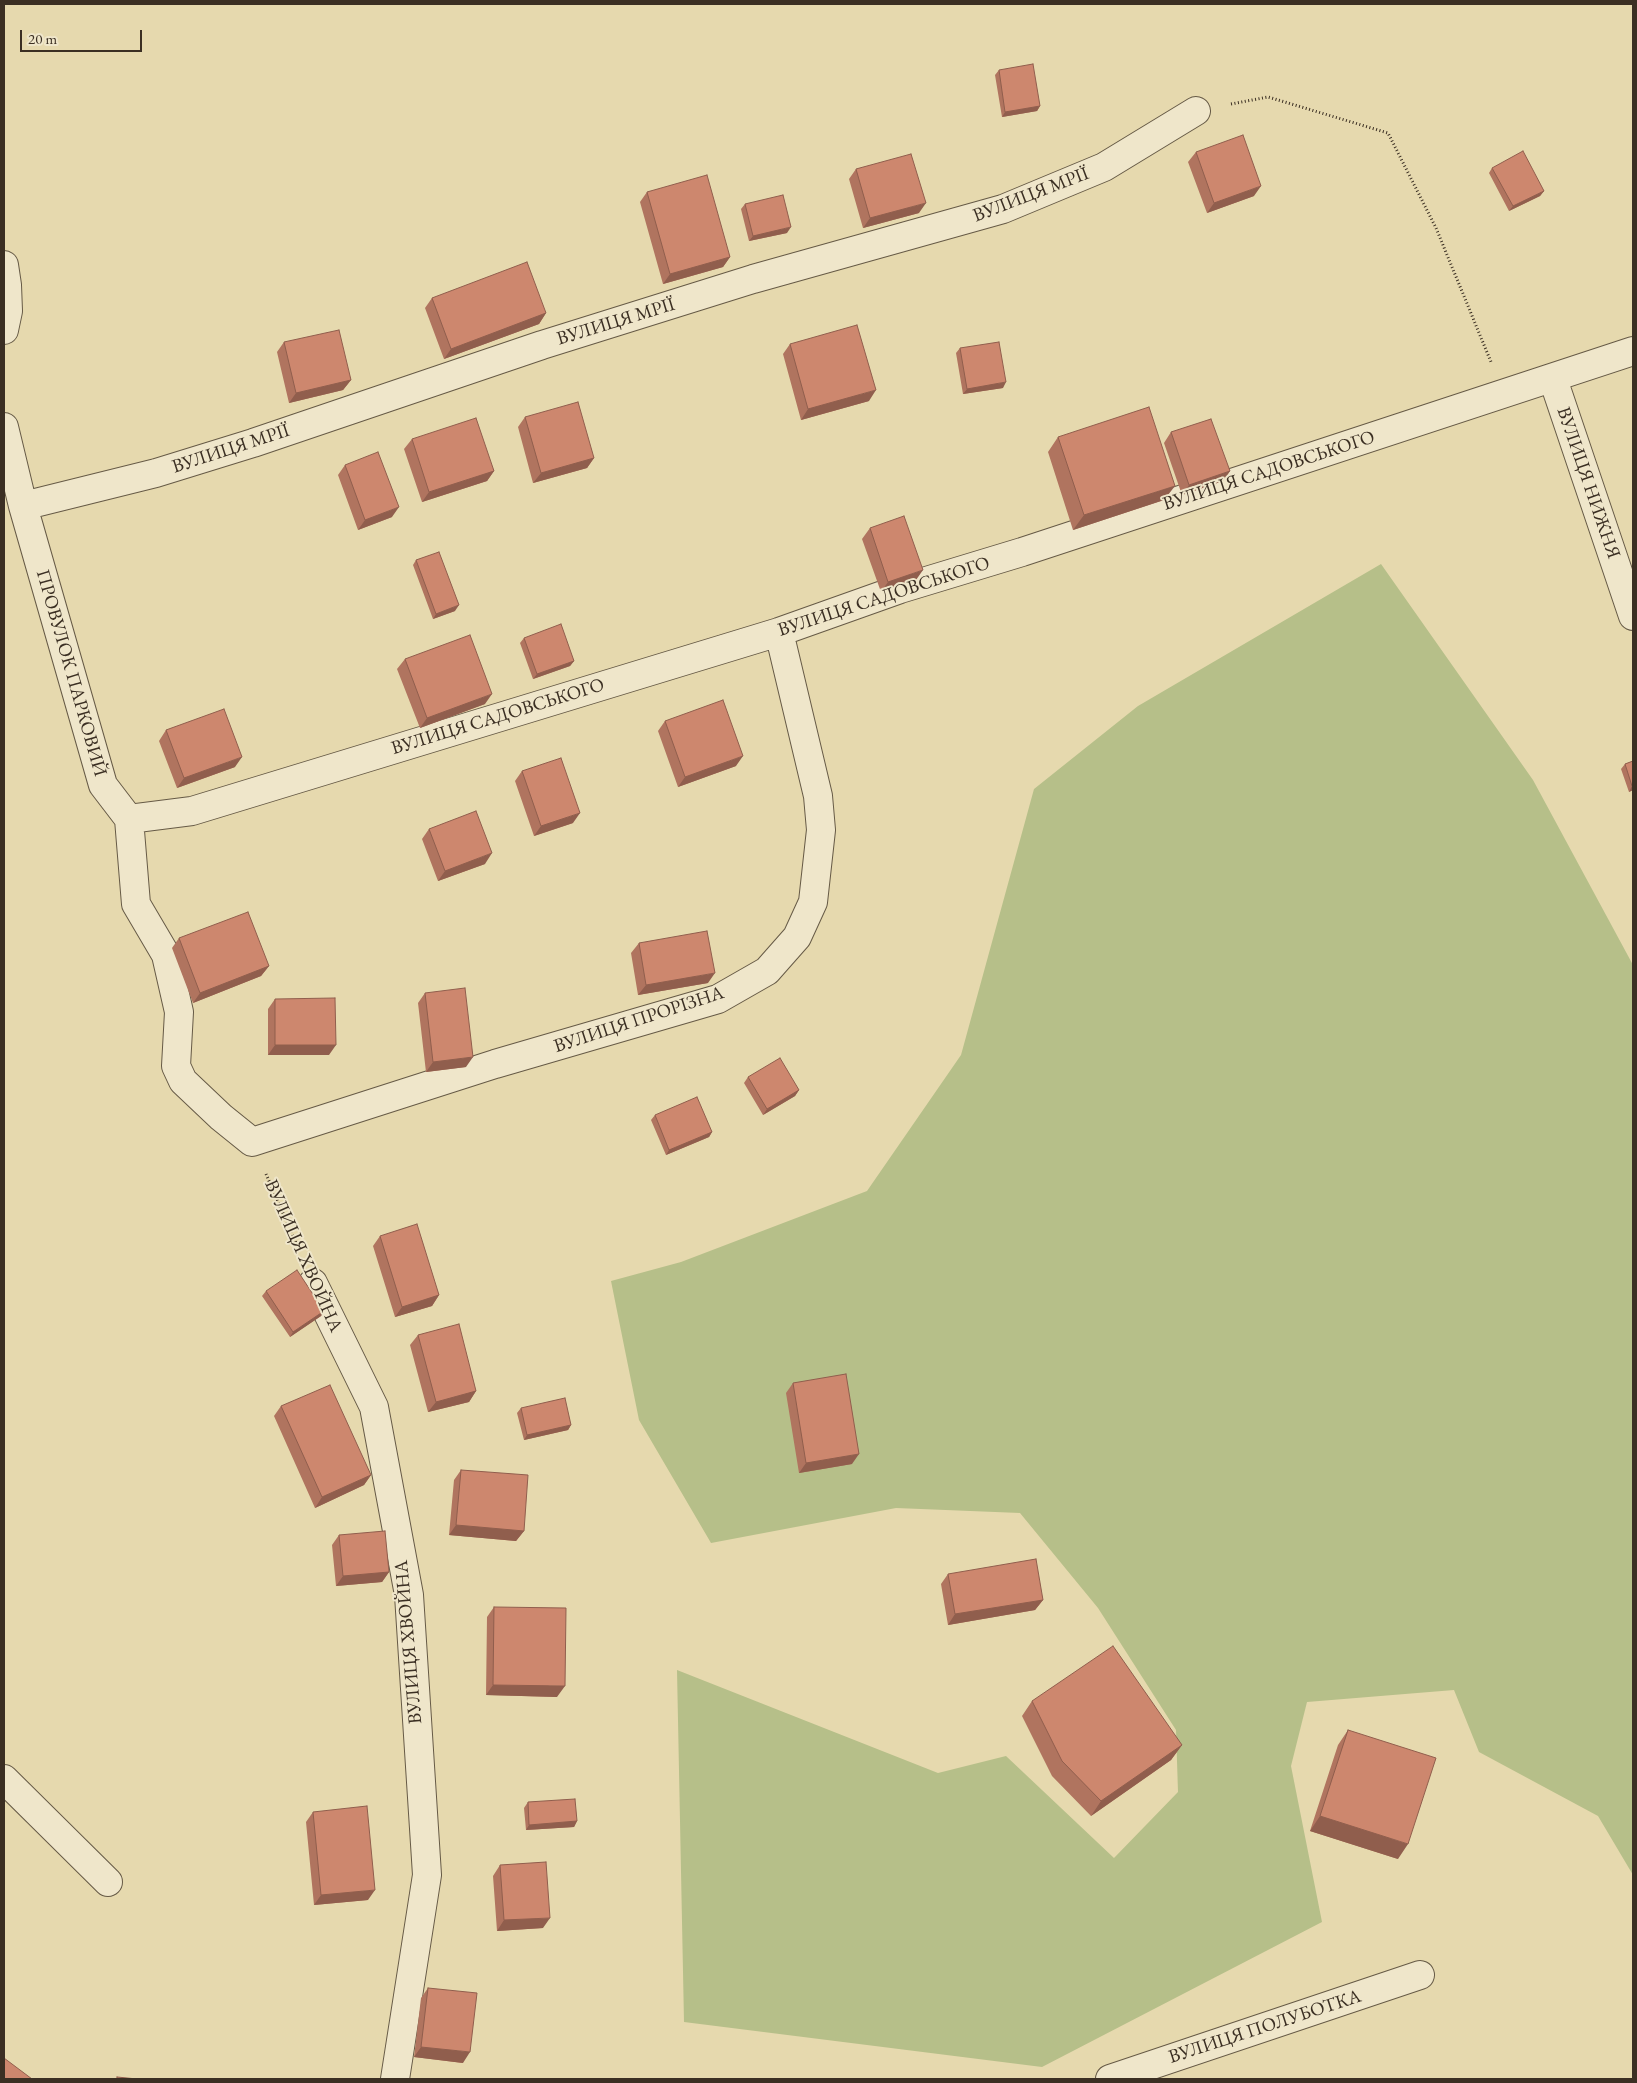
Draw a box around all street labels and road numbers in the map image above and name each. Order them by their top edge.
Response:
street label: ВУЛИЦЯ МРІЇ [970,162,1092,228]
street label: ВУЛИЦЯ МРІЇ [554,293,678,351]
street label: ВУЛИЦЯ НИЖНЯ [1551,404,1625,562]
street label: ВУЛИЦЯ МРІЇ [169,419,293,479]
street label: ВУЛИЦЯ САДОВСЬКОГО [1160,426,1378,516]
street label: ВУЛИЦЯ САДОВСЬКОГО [775,552,993,642]
street label: ПРОВУЛОК ПАРКОВИЙ [31,567,111,779]
street label: ВУЛИЦЯ САДОВСЬКОГО [389,674,607,760]
street label: ВУЛИЦЯ ПРОРІЗНА [551,982,727,1058]
street label: ВУЛИЦЯ ХВОЙНА [259,1176,347,1336]
street label: ВУЛИЦЯ ХВОЙНА [390,1559,428,1725]
street label: ВУЛИЦЯ ПОЛУБОТКА [1166,1985,1364,2069]

